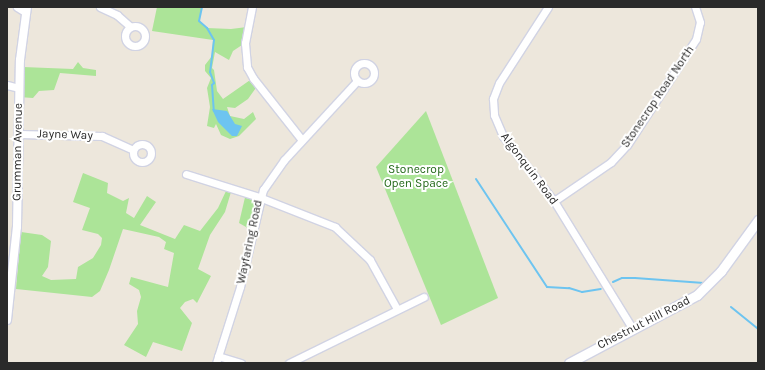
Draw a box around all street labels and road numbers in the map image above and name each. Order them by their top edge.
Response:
street label: Stonecrop Road North [618,43,698,151]
street label: Grumman Avenue [10,103,26,201]
street label: Jayne Way [37,127,93,143]
street label: Algonquin Road [497,130,561,208]
street label: Wayfaring Road [234,199,266,285]
street label: Chestnut Hill Road [595,293,693,353]

